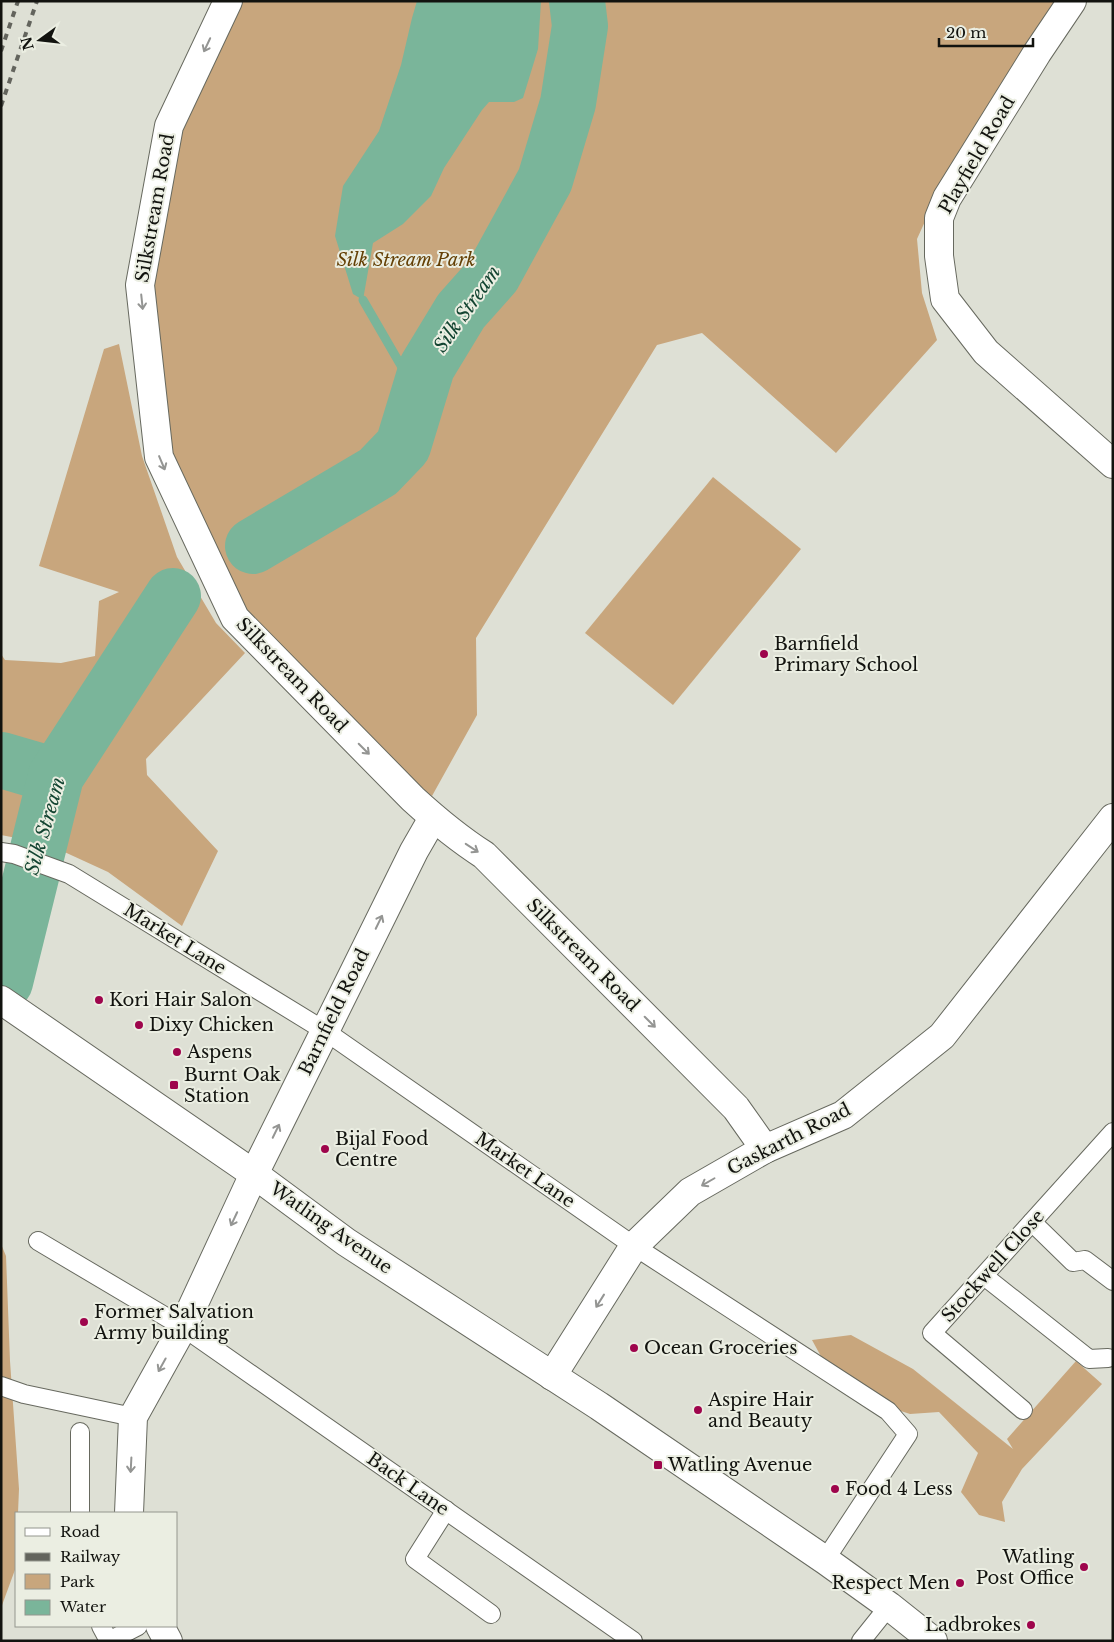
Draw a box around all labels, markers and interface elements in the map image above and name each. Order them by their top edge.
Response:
north arrow [15,15,65,65]
scale bar [939,15,1033,47]
text: 20 m [946,23,986,42]
text: N [17,35,38,52]
one-way arrow [202,37,211,52]
street label: Playfield Road [934,92,1020,218]
street label: Silkstream Road [131,132,179,284]
park label: Silk Stream Park [336,249,476,271]
water label: Silk Stream [429,261,506,357]
one-way arrow [137,293,147,309]
one-way arrow [158,455,168,470]
street label: Silkstream Road [232,613,352,737]
place label: Barnfield Primary School [774,633,918,676]
marker: Barnfield Primary School [758,648,770,660]
one-way arrow [357,742,369,754]
water label: Silk Stream [20,774,70,878]
one-way arrow [465,842,479,853]
street label: Silkstream Road [522,894,644,1016]
street label: Market Lane [120,899,230,979]
one-way arrow [375,915,384,930]
street label: Barnfield Road [294,945,374,1079]
place label: Kori Hair Salon [109,989,252,1011]
marker: Kori Hair Salon [93,994,105,1006]
place label: Dixy Chicken [149,1014,274,1036]
one-way arrow [644,1016,656,1028]
marker: Dixy Chicken [133,1019,145,1031]
place label: Aspens [186,1041,252,1063]
marker: Aspens [171,1046,183,1058]
place label: Burnt Oak Station [184,1064,281,1107]
marker: Burnt Oak Station [168,1079,180,1091]
street label: Gaskarth Road [724,1098,854,1180]
one-way arrow [272,1124,281,1139]
place label: Bijal Food Centre [335,1128,428,1171]
street label: Market Lane [471,1128,579,1212]
marker: Bijal Food Centre [319,1143,331,1155]
street label: Watling Avenue [265,1177,396,1278]
one-way arrow [701,1178,716,1187]
street label: Stockwell Close [937,1205,1049,1327]
one-way arrow [228,1211,238,1226]
one-way arrow [595,1293,605,1307]
place label: Former Salvation Army building [93,1301,254,1344]
marker: Former Salvation Army building [78,1316,90,1328]
place label: Ocean Groceries [644,1337,798,1359]
marker: Ocean Groceries [628,1342,640,1354]
one-way arrow [157,1357,167,1371]
place label: Aspire Hair and Beauty [707,1389,814,1432]
marker: Aspire Hair and Beauty [692,1404,704,1416]
street label: Back Lane [363,1448,453,1520]
place label: Watling Avenue [667,1454,812,1476]
one-way arrow [127,1457,136,1473]
marker: Watling Avenue [652,1459,664,1471]
place label: Food 4 Less [845,1478,953,1500]
marker: Food 4 Less [829,1483,841,1495]
legend [15,1512,178,1627]
text: Road [60,1522,100,1541]
place label: Watling Post Office [976,1546,1074,1589]
text: Railway [60,1547,121,1566]
marker: Watling Post Office [1078,1561,1090,1573]
text: Park [60,1572,96,1591]
place label: Respect Men [831,1572,950,1594]
marker: Respect Men [954,1577,966,1589]
text: Water [59,1597,107,1616]
place label: Ladbrokes [925,1614,1021,1636]
marker: Ladbrokes [1025,1619,1037,1631]

